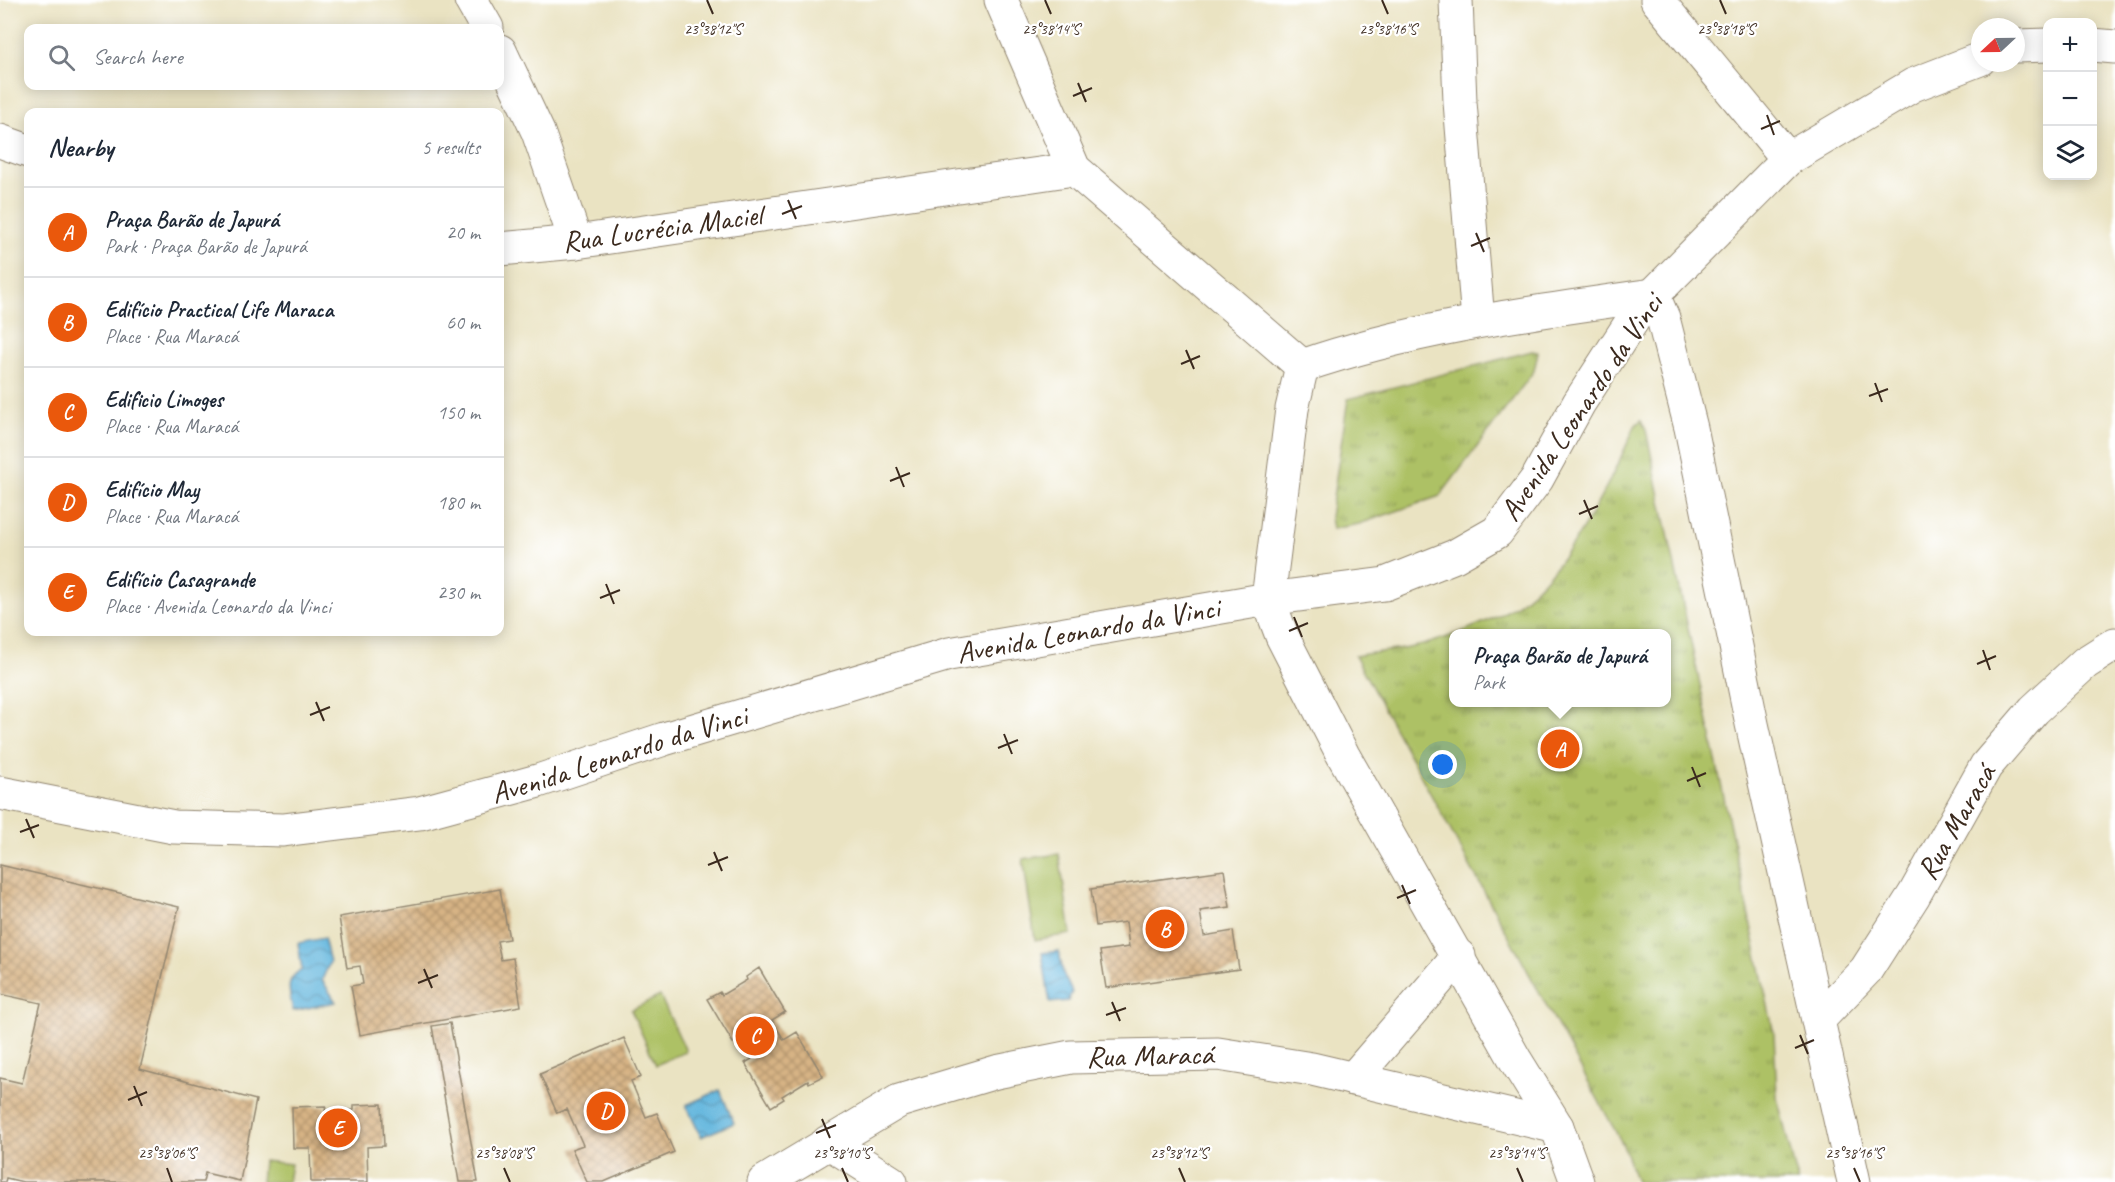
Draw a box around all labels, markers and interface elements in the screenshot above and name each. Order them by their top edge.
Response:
north arrow [1971,18,2025,72]
map controls [2043,18,2097,180]
button: + [2043,18,2097,72]
text: 23°38'12"S [684,20,744,39]
text: 23°38'14"S [1022,20,1082,39]
text: 23°38'16"S [1359,20,1419,39]
text: 23°38'18"S [1697,20,1757,39]
search box [24,24,504,90]
icon: search [45,41,78,74]
text: Search here [93,43,183,71]
button: − [2043,72,2097,126]
button: layers [2043,126,2097,180]
text: Nearby [48,131,113,164]
text: 5 results [421,135,480,160]
street label: Rua Lucrécia Maciel [560,195,769,261]
text: Praça Barão de Japurá [105,206,279,234]
text: A [62,220,73,245]
text: 20 m [446,220,480,245]
text: Park · Praça Barão de Japurá [105,234,307,259]
street label: Avenida Leonardo da Vinci [1491,283,1673,528]
text: Edifício Practical Life Maraca [105,296,333,324]
text: B [62,310,73,335]
text: 60 m [446,310,480,335]
text: Place · Rua Maracá [105,324,238,349]
text: Edificio Limoges [105,386,223,414]
text: C [63,400,72,425]
text: 150 m [437,400,480,425]
text: Place · Rua Maracá [105,414,238,439]
text: Edifício May [105,476,199,504]
text: D [62,490,73,515]
text: 180 m [437,490,480,515]
text: Place · Rua Maracá [105,504,238,529]
text: Edifício Casagrande [105,566,255,594]
text: E [62,580,73,605]
text: 230 m [437,580,480,605]
street label: Avenida Leonardo da Vinci [954,588,1226,672]
text: Place · Avenida Leonardo da Vinci [105,594,331,619]
popup [1449,629,1671,707]
text: Praça Barão de Japurá [1473,642,1647,670]
text: Park [1473,670,1505,695]
street label: Avenida Leonardo da Vinci [487,695,755,812]
pin: A [1540,726,1580,771]
your location [1428,750,1457,779]
street label: Rua Maracá [1908,755,2006,886]
pin: B [1146,906,1184,952]
pin: C [736,1014,774,1058]
street label: Rua Maracá [1086,1035,1217,1076]
pin: D [586,1088,626,1134]
pin: E [318,1106,358,1150]
text: 23°38'06"S [138,1144,198,1163]
text: 23°38'08"S [475,1144,535,1163]
text: 23°38'10"S [813,1144,873,1163]
text: 23°38'12"S [1150,1144,1210,1163]
text: 23°38'14"S [1488,1144,1548,1163]
text: 23°38'16"S [1825,1144,1885,1163]

